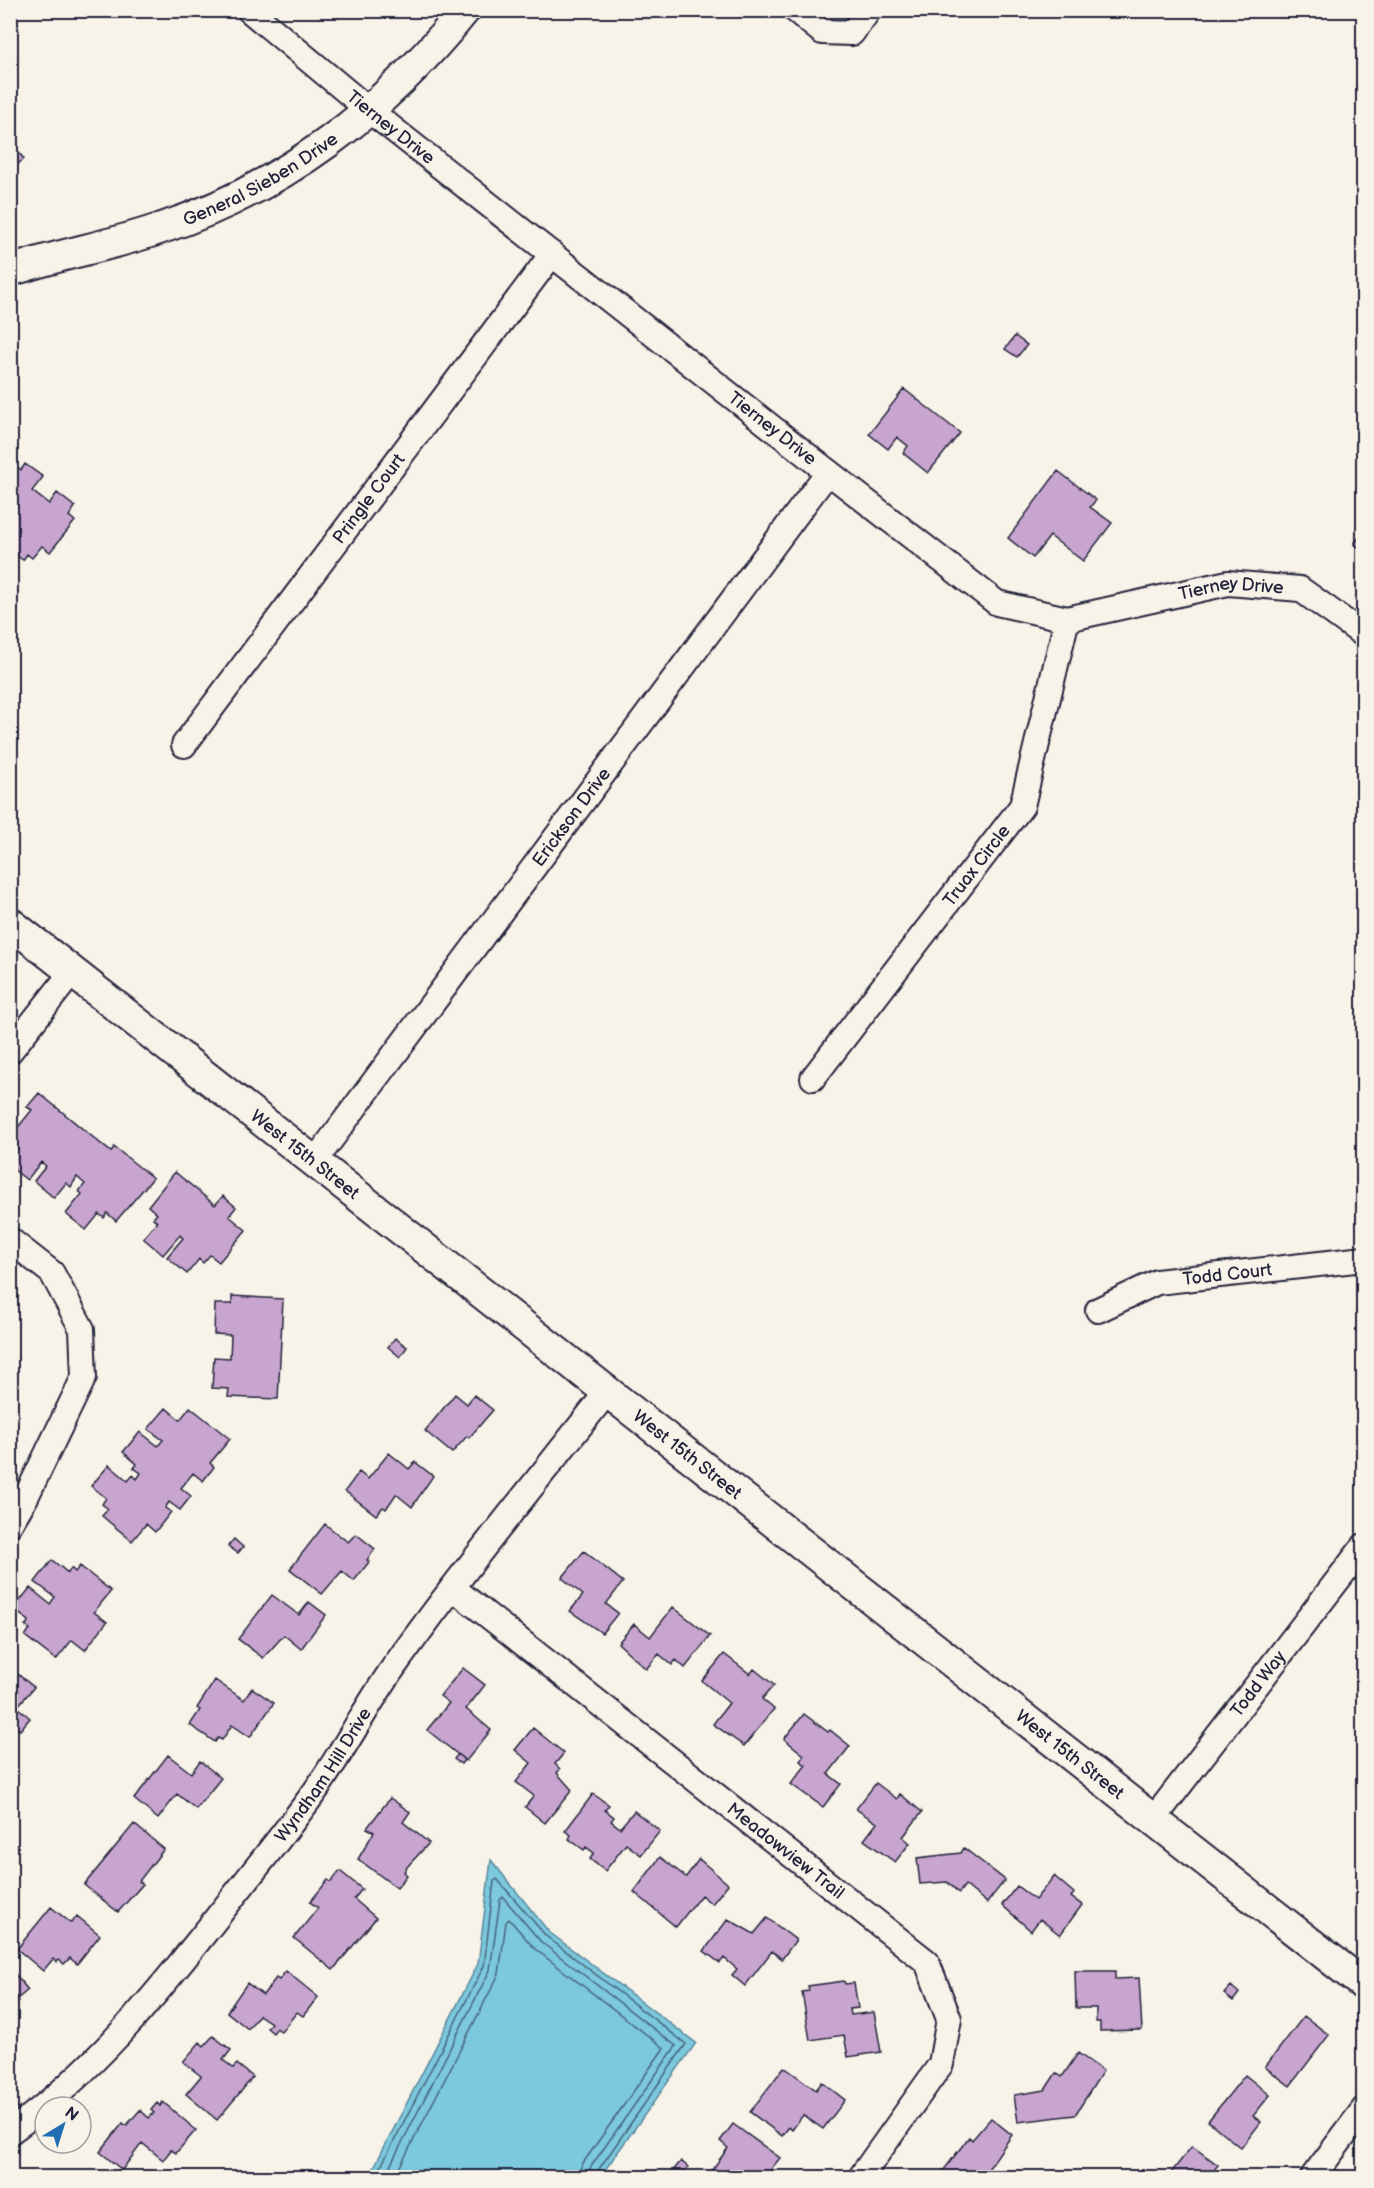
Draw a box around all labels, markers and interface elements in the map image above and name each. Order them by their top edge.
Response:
street label: Tierney Drive [343,86,439,169]
street label: General Sieben Drive [180,128,342,230]
street label: Tierney Drive [724,387,821,469]
street label: Pringle Court [328,449,410,548]
street label: Tierney Drive [1176,572,1285,604]
street label: Erickson Drive [528,763,615,870]
street label: Truax Circle [938,820,1014,910]
street label: West 15th Street [247,1105,364,1204]
street label: Todd Court [1181,1259,1274,1290]
street label: West 15th Street [629,1405,746,1504]
street label: Todd Way [1226,1646,1290,1721]
street label: Wyndham Hill Drive [270,1704,376,1846]
street label: West 15th Street [1011,1705,1129,1804]
street label: Meadowview Trail [723,1798,849,1903]
north arrow [33,2095,93,2155]
text: N [61,2103,82,2126]

